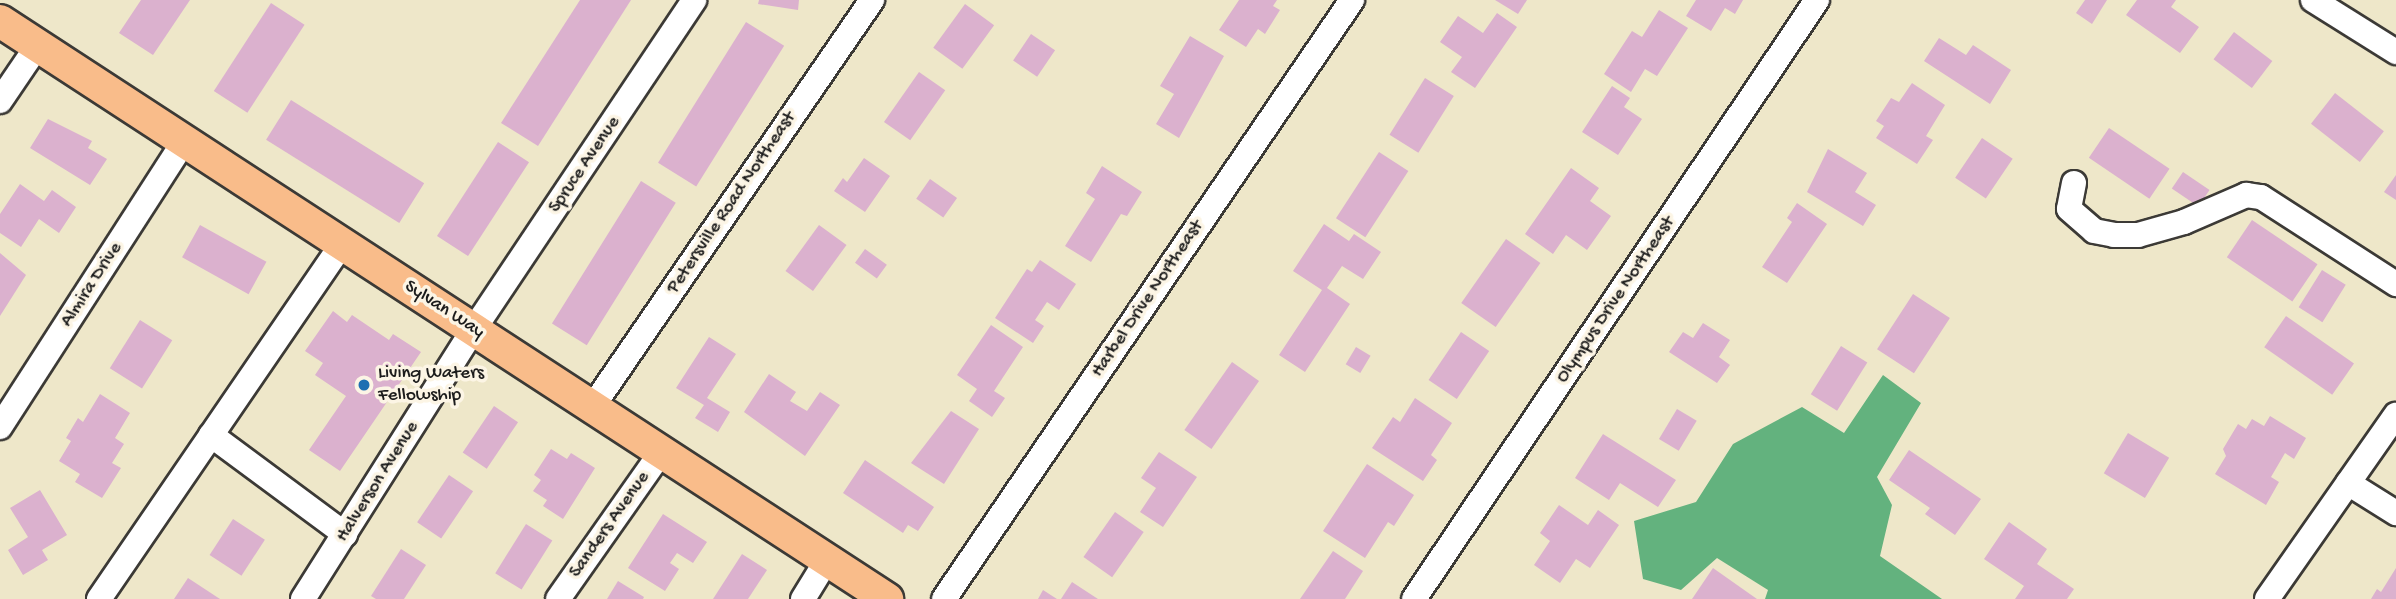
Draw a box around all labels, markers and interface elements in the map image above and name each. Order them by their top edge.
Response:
street label: Petersville Road Northeast [662,108,802,298]
street label: Spruce Avenue [544,112,626,218]
street label: Olympus Drive Northeast [1552,212,1680,388]
street label: Harbel Drive Northeast [1087,216,1209,382]
street label: Almira Drive [56,238,128,332]
street label: Sylvan Way [400,276,488,344]
place label: Living Waters Fellowship [378,363,484,407]
marker: Living Waters Fellowship [356,377,372,393]
street label: Halverson Avenue [332,417,424,547]
street label: Sanders Avenue [565,467,655,583]

